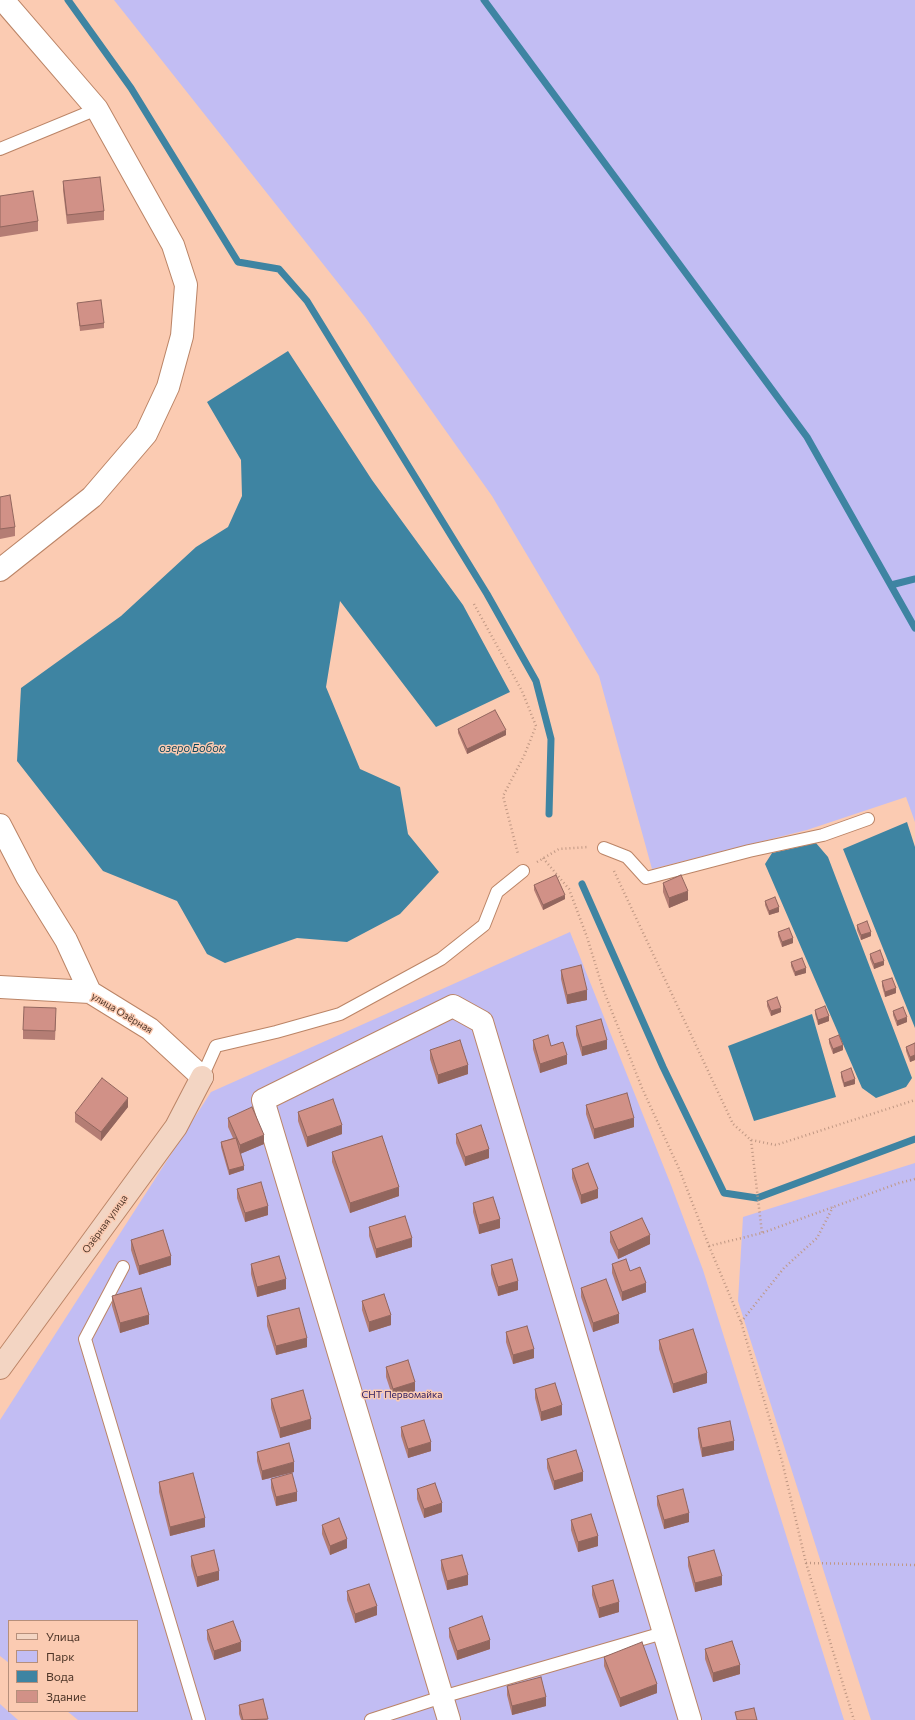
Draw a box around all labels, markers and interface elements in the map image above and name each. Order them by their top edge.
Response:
water label: озеро Бобок [159,741,225,755]
street label: улица Озёрная [89,990,155,1036]
street label: Озёрная улица [80,1192,130,1256]
park label: СНТ Первомайка [361,1389,443,1401]
legend [8,1620,138,1712]
text: Улица [46,1629,80,1643]
text: Парк [46,1649,75,1663]
text: Вода [46,1669,74,1683]
text: Здание [46,1689,86,1703]

